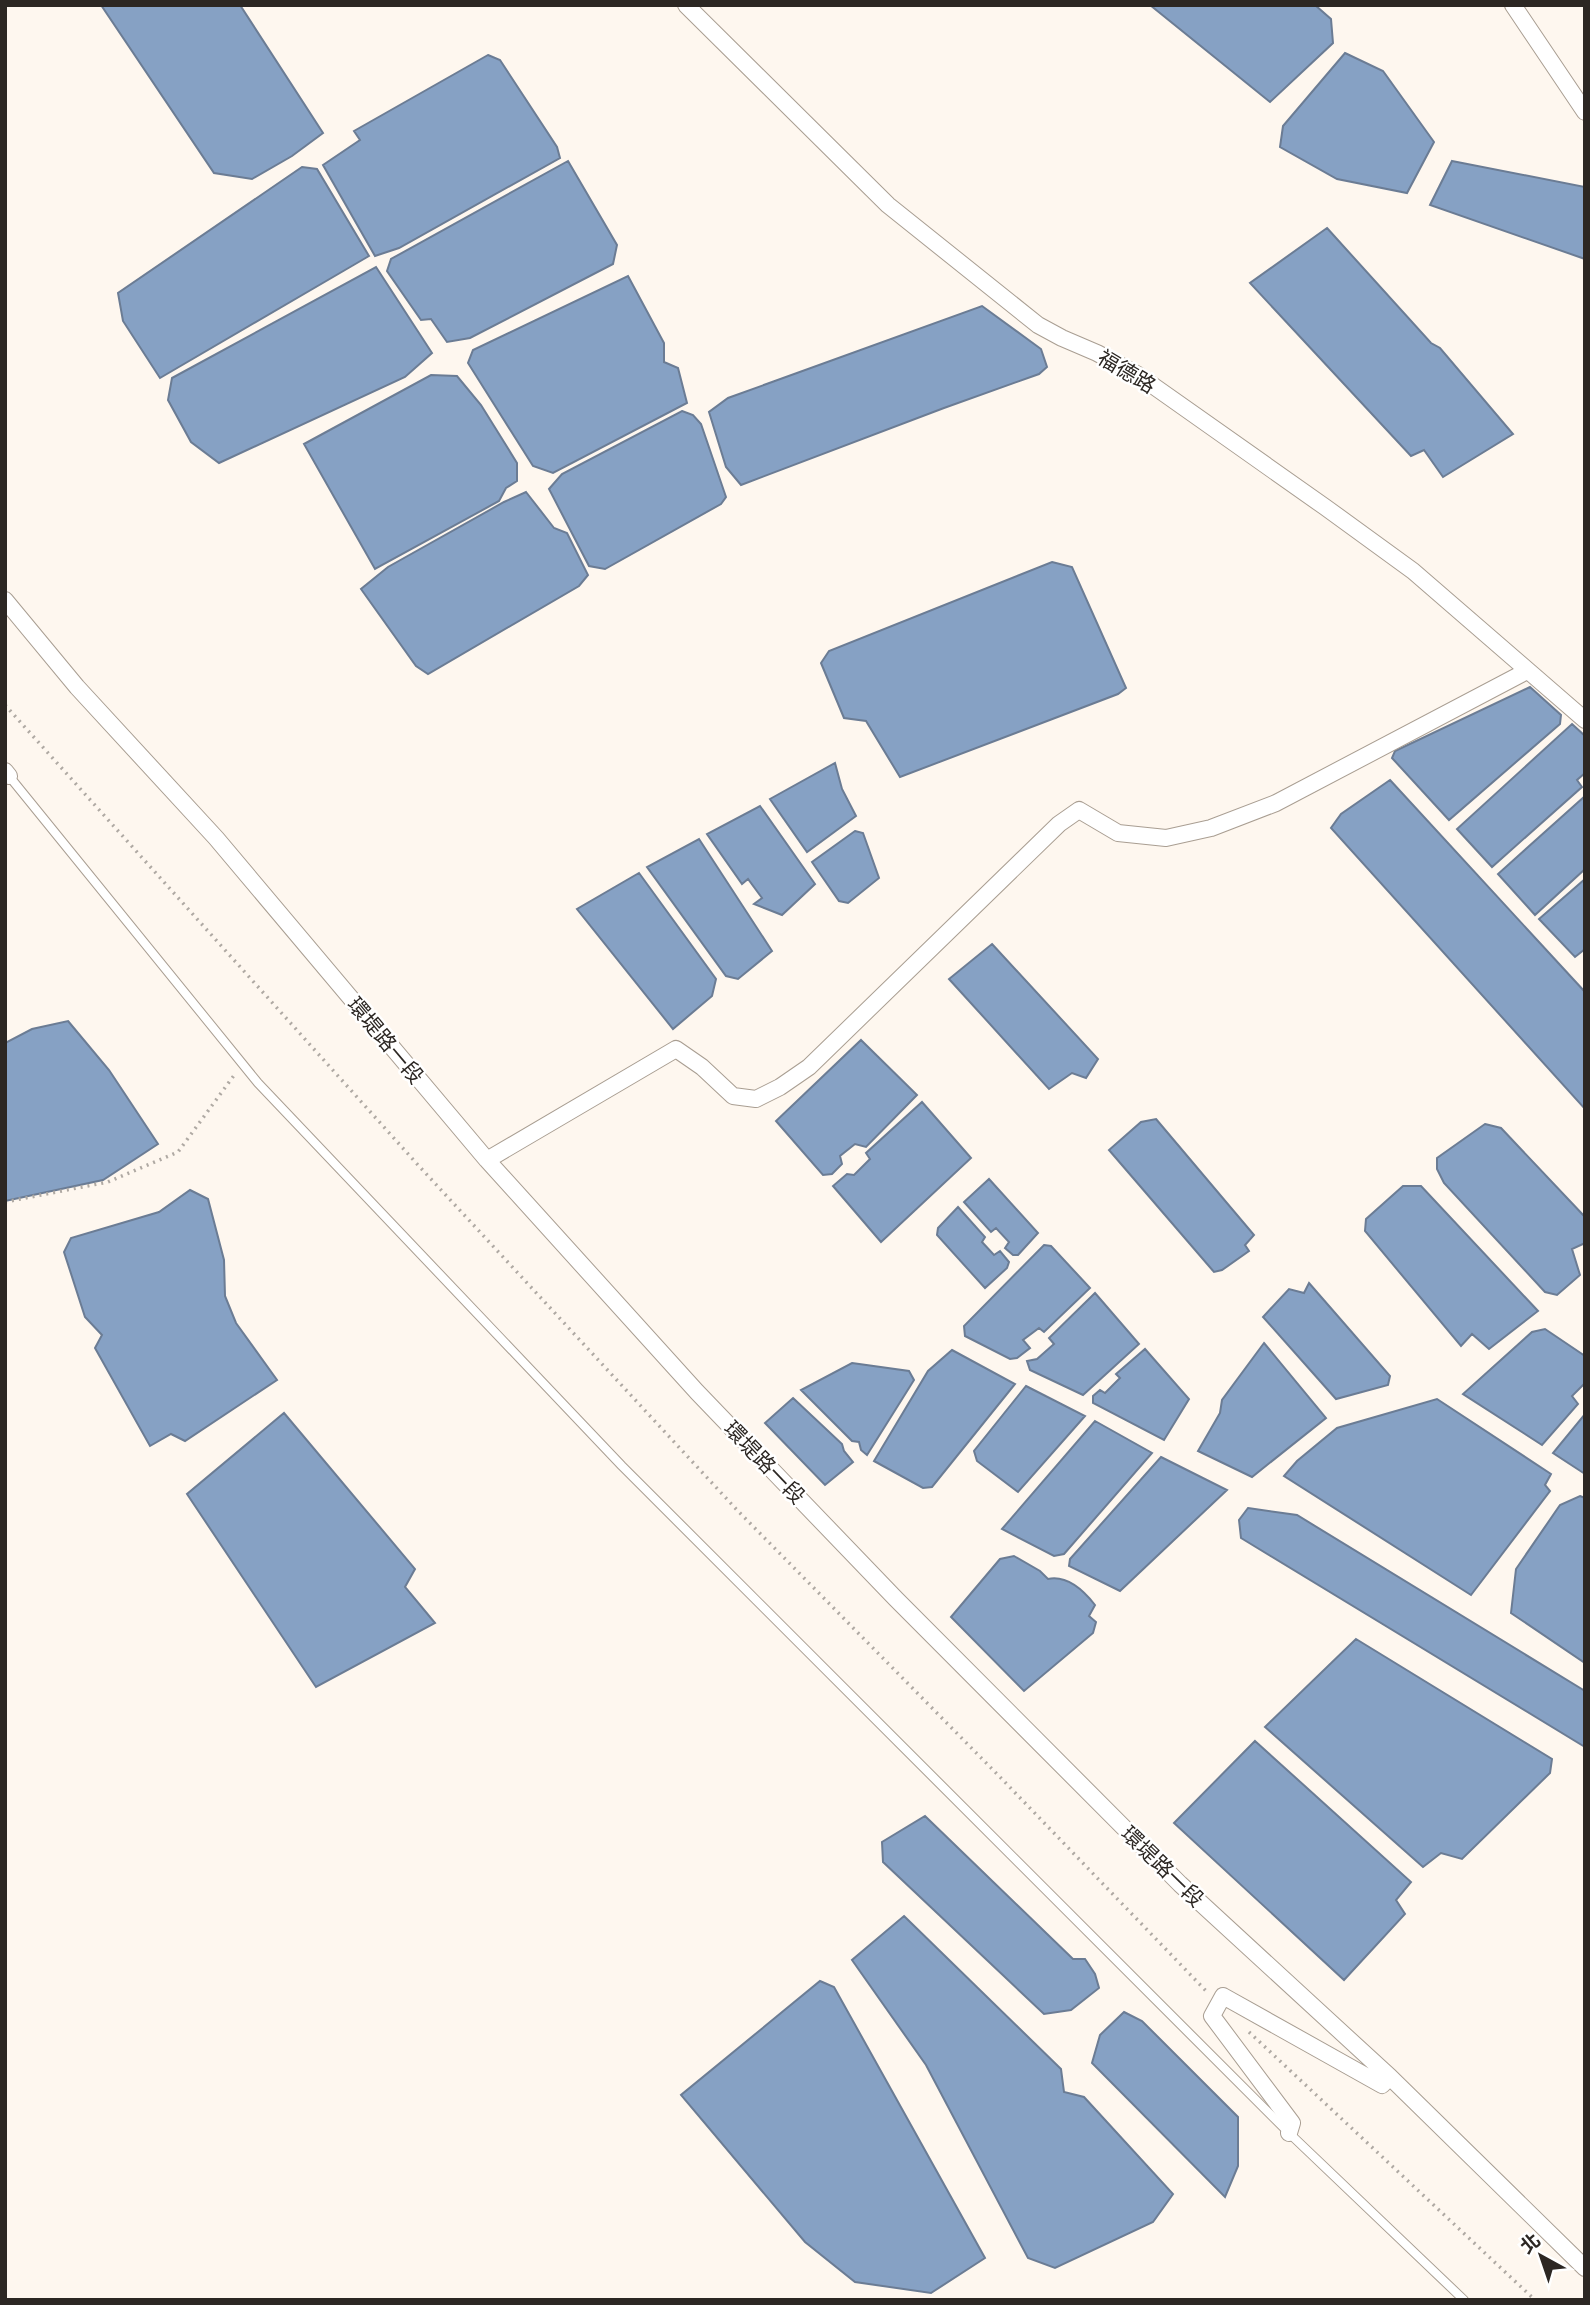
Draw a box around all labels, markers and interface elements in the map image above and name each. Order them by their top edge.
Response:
street label: 福德路 [1093,343,1161,399]
street label: 環堤路一段 [342,991,430,1089]
street label: 環堤路一段 [718,1415,812,1509]
street label: 環堤路一段 [1116,1819,1210,1913]
north arrow [1506,2221,1576,2291]
text: 北 [1514,2227,1546,2259]

